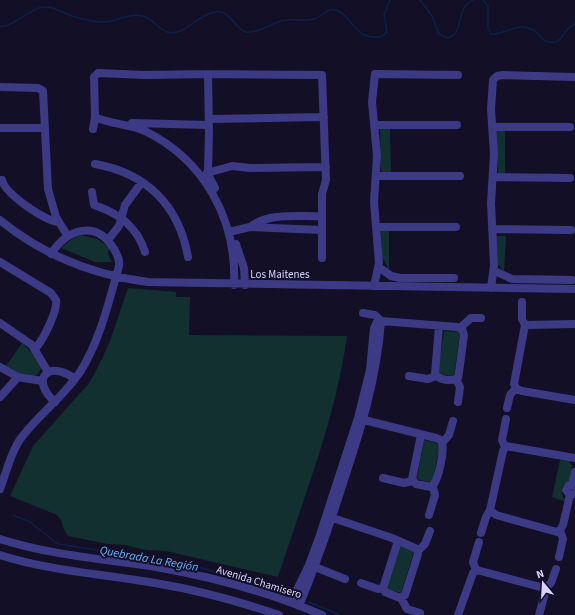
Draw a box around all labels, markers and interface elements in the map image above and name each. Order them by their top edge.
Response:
street label: Los Maitenes [250,267,310,282]
water label: Quebrada La Región [98,542,200,576]
street label: Avenida Chamisero [215,562,303,602]
north arrow [523,563,563,603]
text: N [534,566,546,582]

